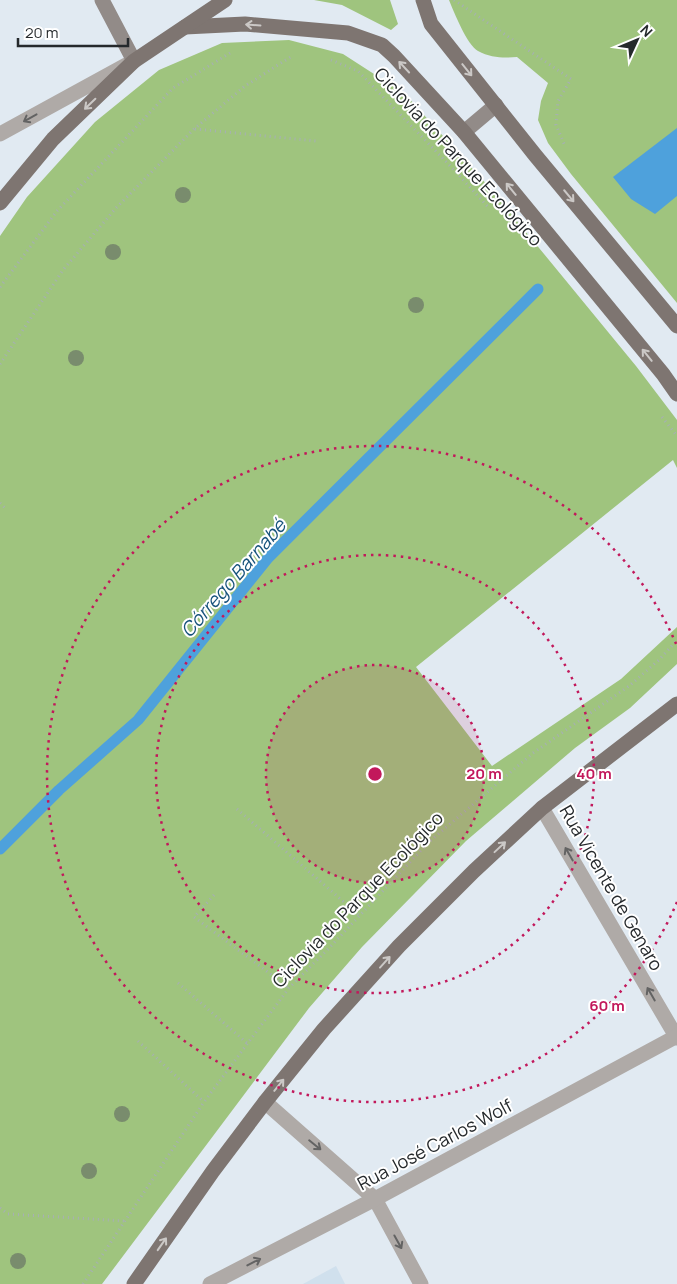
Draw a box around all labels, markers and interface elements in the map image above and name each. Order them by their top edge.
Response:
scale bar [18,15,128,47]
north arrow [612,15,662,65]
one-way arrow [245,20,261,30]
text: N [636,20,657,41]
text: 20 m [25,22,58,43]
one-way arrow [398,60,410,73]
street label: Ciclovia do Parque Ecológico [369,62,548,251]
one-way arrow [462,63,473,76]
one-way arrow [83,98,96,110]
one-way arrow [23,114,38,123]
one-way arrow [506,183,517,196]
one-way arrow [564,189,575,202]
one-way arrow [642,349,653,362]
water label: Córrego Barnabé [174,512,293,643]
text: 20 m [466,763,502,784]
text: 40 m [576,763,612,784]
centre of rings [366,765,384,783]
street label: Rua Vicente de Genaro [555,800,669,975]
street label: Ciclovia do Parque Ecológico [267,806,448,993]
one-way arrow [493,841,506,853]
one-way arrow [564,848,574,862]
one-way arrow [379,956,391,969]
one-way arrow [646,988,656,1002]
text: 60 m [589,995,625,1016]
one-way arrow [273,1079,284,1092]
street label: Rua José Carlos Wolf [353,1093,517,1195]
one-way arrow [308,1140,321,1151]
one-way arrow [393,1234,403,1248]
one-way arrow [157,1237,167,1251]
one-way arrow [246,1257,261,1267]

